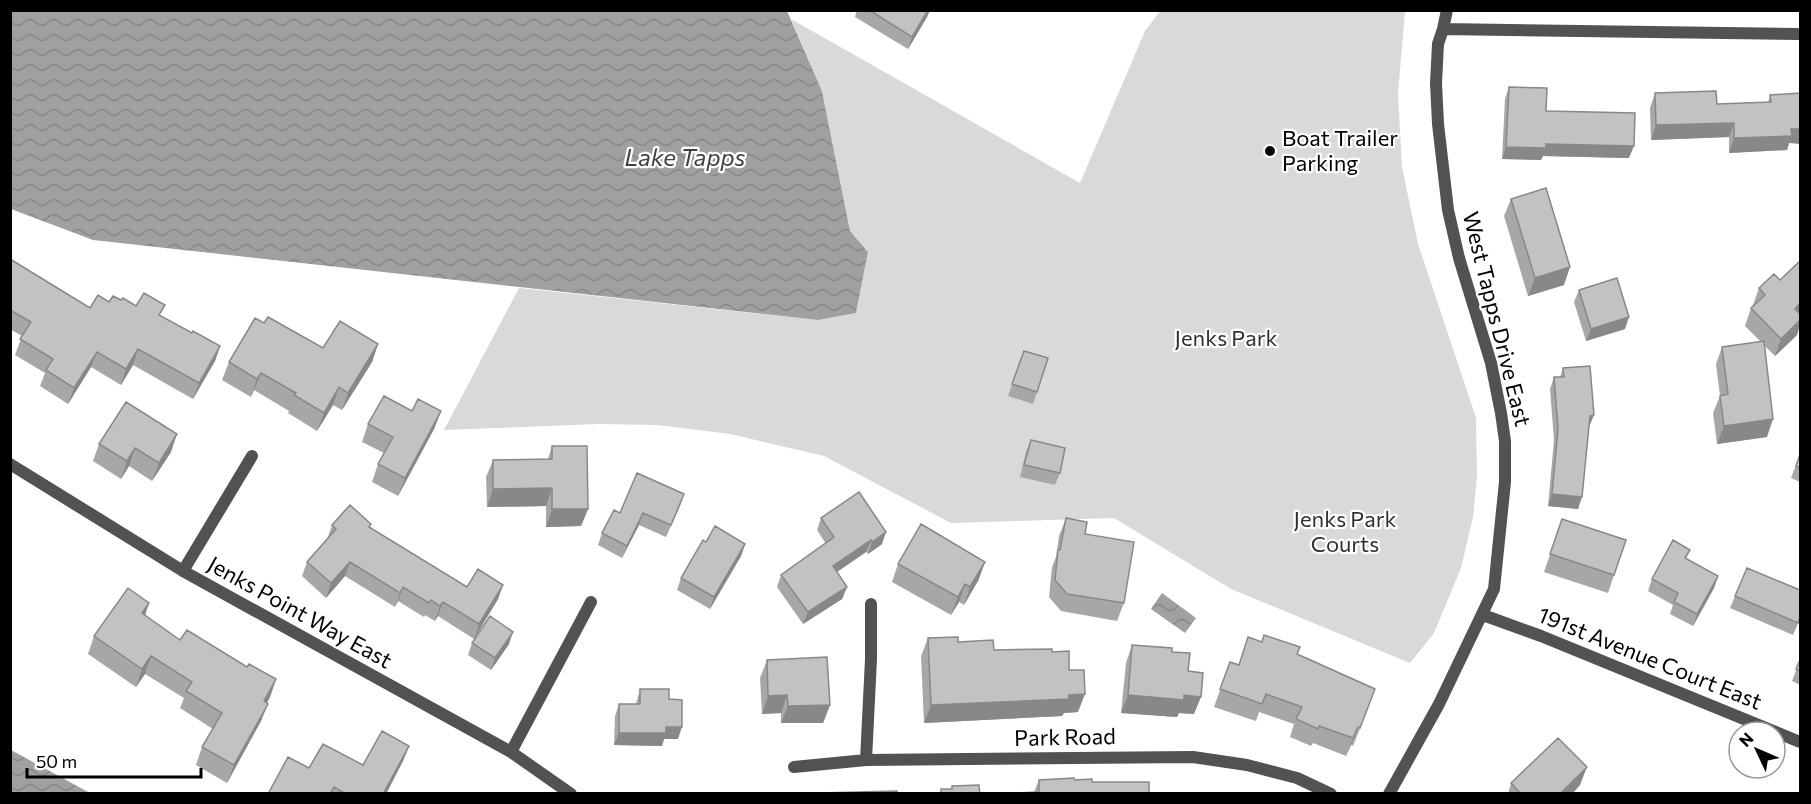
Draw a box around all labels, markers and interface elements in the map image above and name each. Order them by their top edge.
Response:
place label: Boat Trailer Parking [1282,124,1398,176]
water label: Lake Tapps [625,142,746,171]
marker: Boat Trailer Parking [1263,144,1277,158]
street label: West Tapps Drive East [1458,209,1537,429]
park label: Jenks Park [1175,324,1277,351]
park label: Jenks Park Courts [1294,505,1396,557]
street label: Jenks Point Way East [203,550,397,673]
street label: 191st Avenue Court East [1534,600,1766,715]
north arrow [1727,720,1787,780]
street label: Park Road [1014,722,1116,751]
text: N [1735,728,1757,750]
scale bar [27,741,201,779]
text: 50 m [36,750,77,772]

